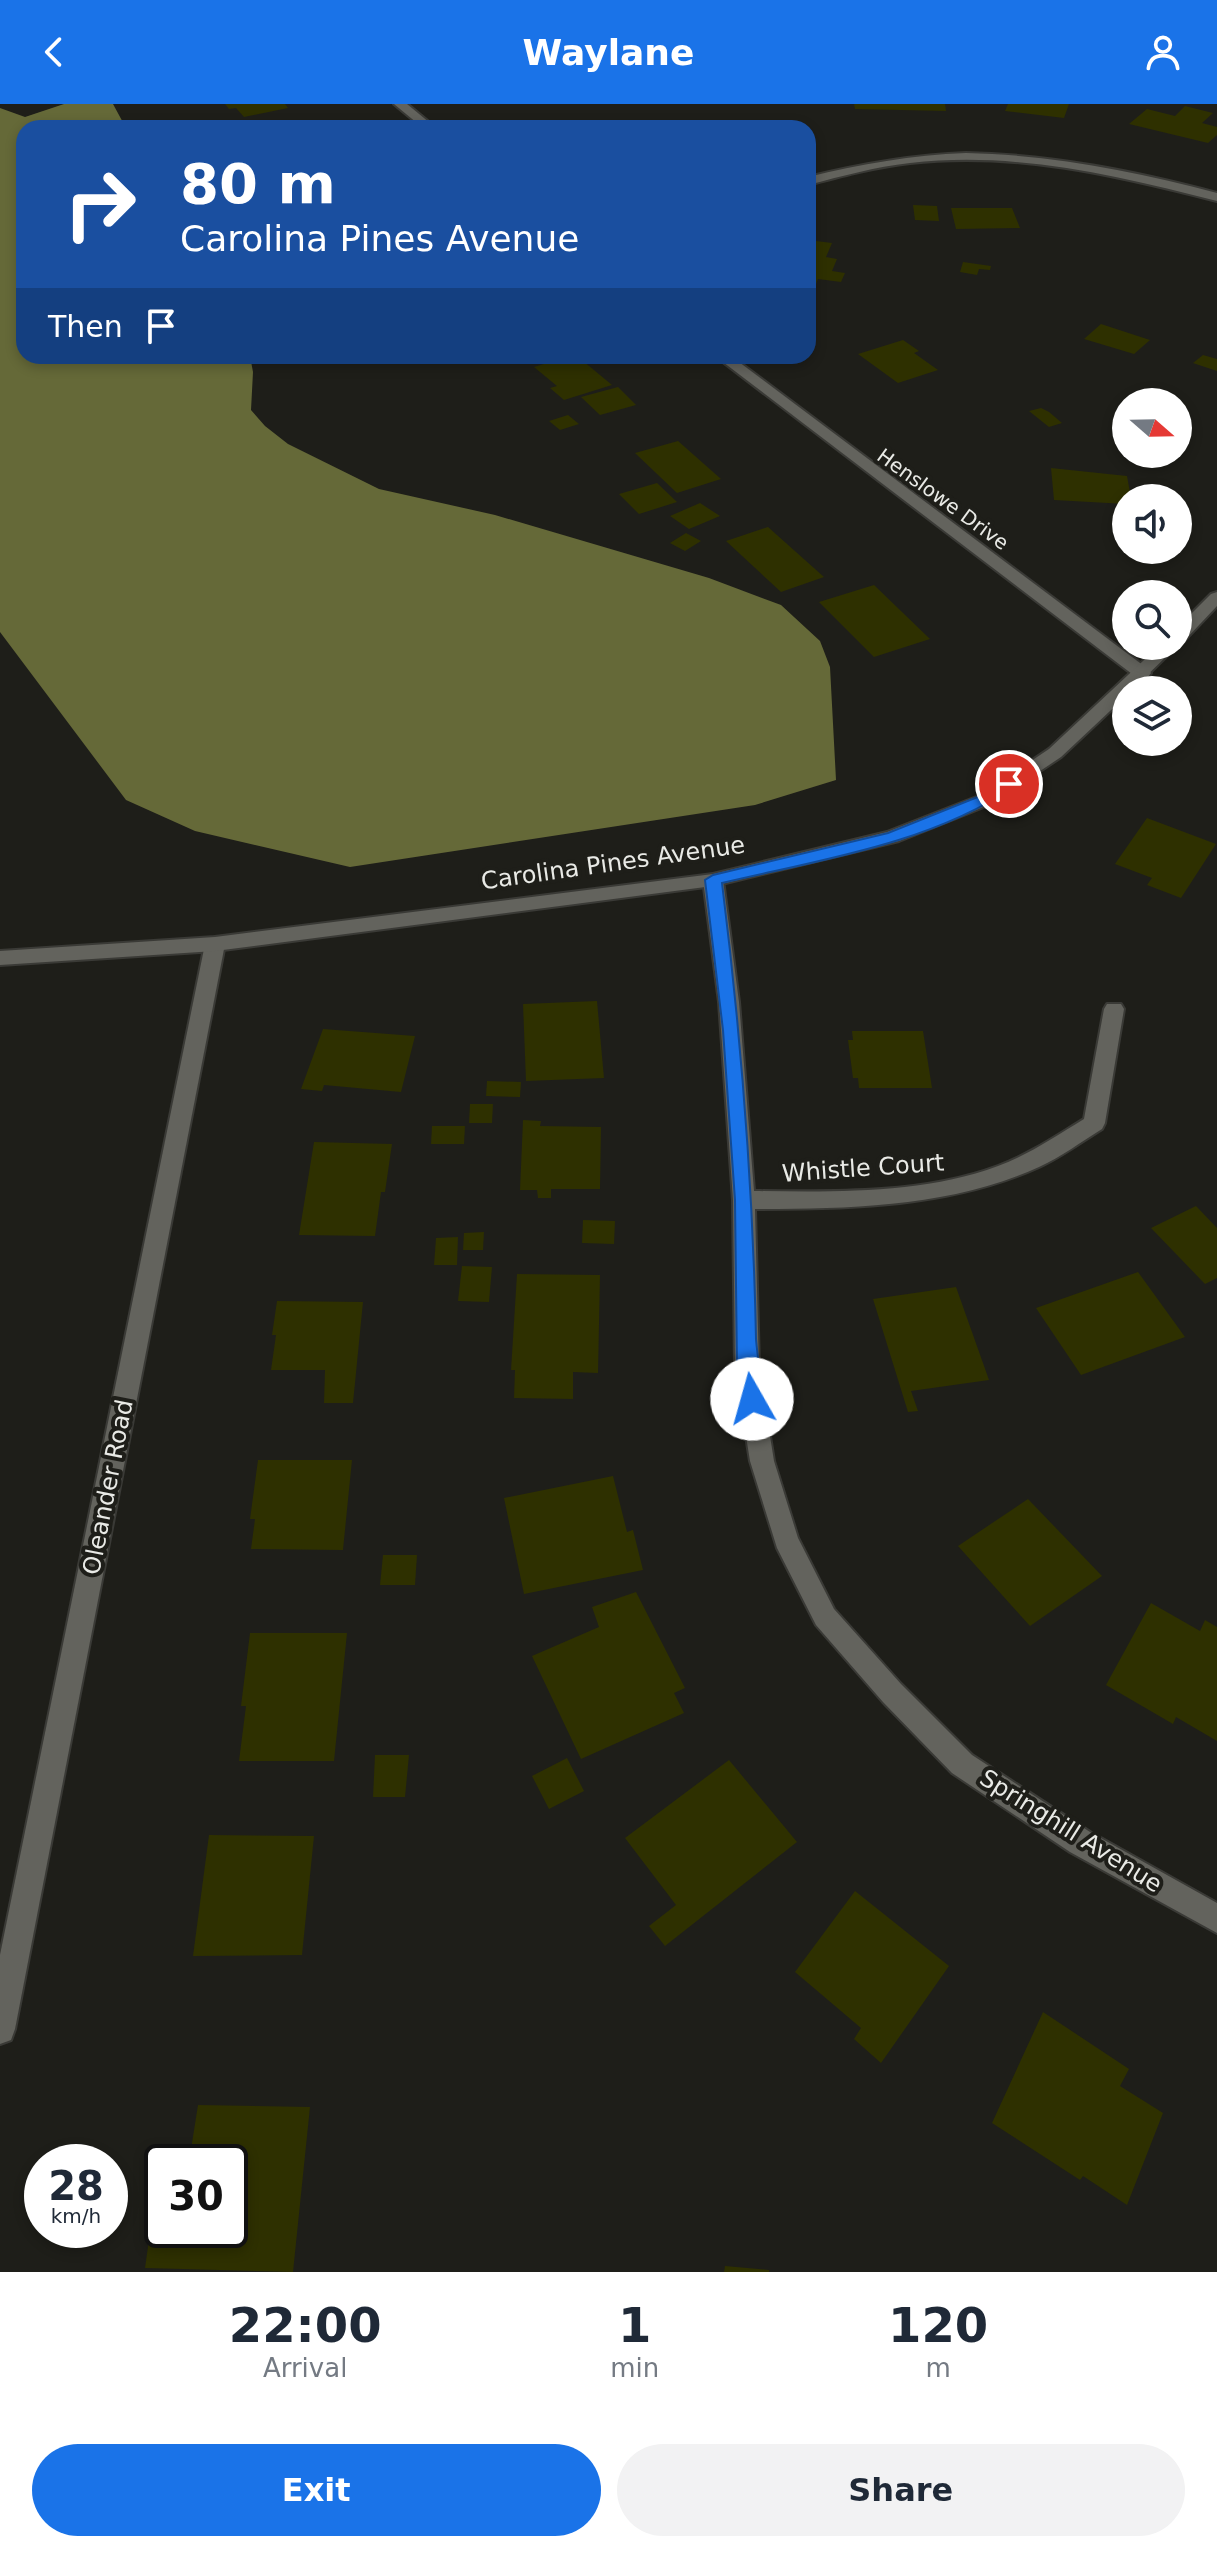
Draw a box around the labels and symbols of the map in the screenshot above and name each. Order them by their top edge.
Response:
north arrow [1112,388,1192,468]
street label: Henslowe Drive [873,443,1013,555]
pin [975,750,1043,818]
street label: Carolina Pines Avenue [479,831,747,895]
street label: Whistle Court [781,1148,945,1188]
position arrow [710,1357,794,1441]
street label: Oleander Road [77,1397,139,1577]
street label: Springhill Avenue [975,1764,1167,1898]
speed limit sign: 30 [144,2144,248,2248]

